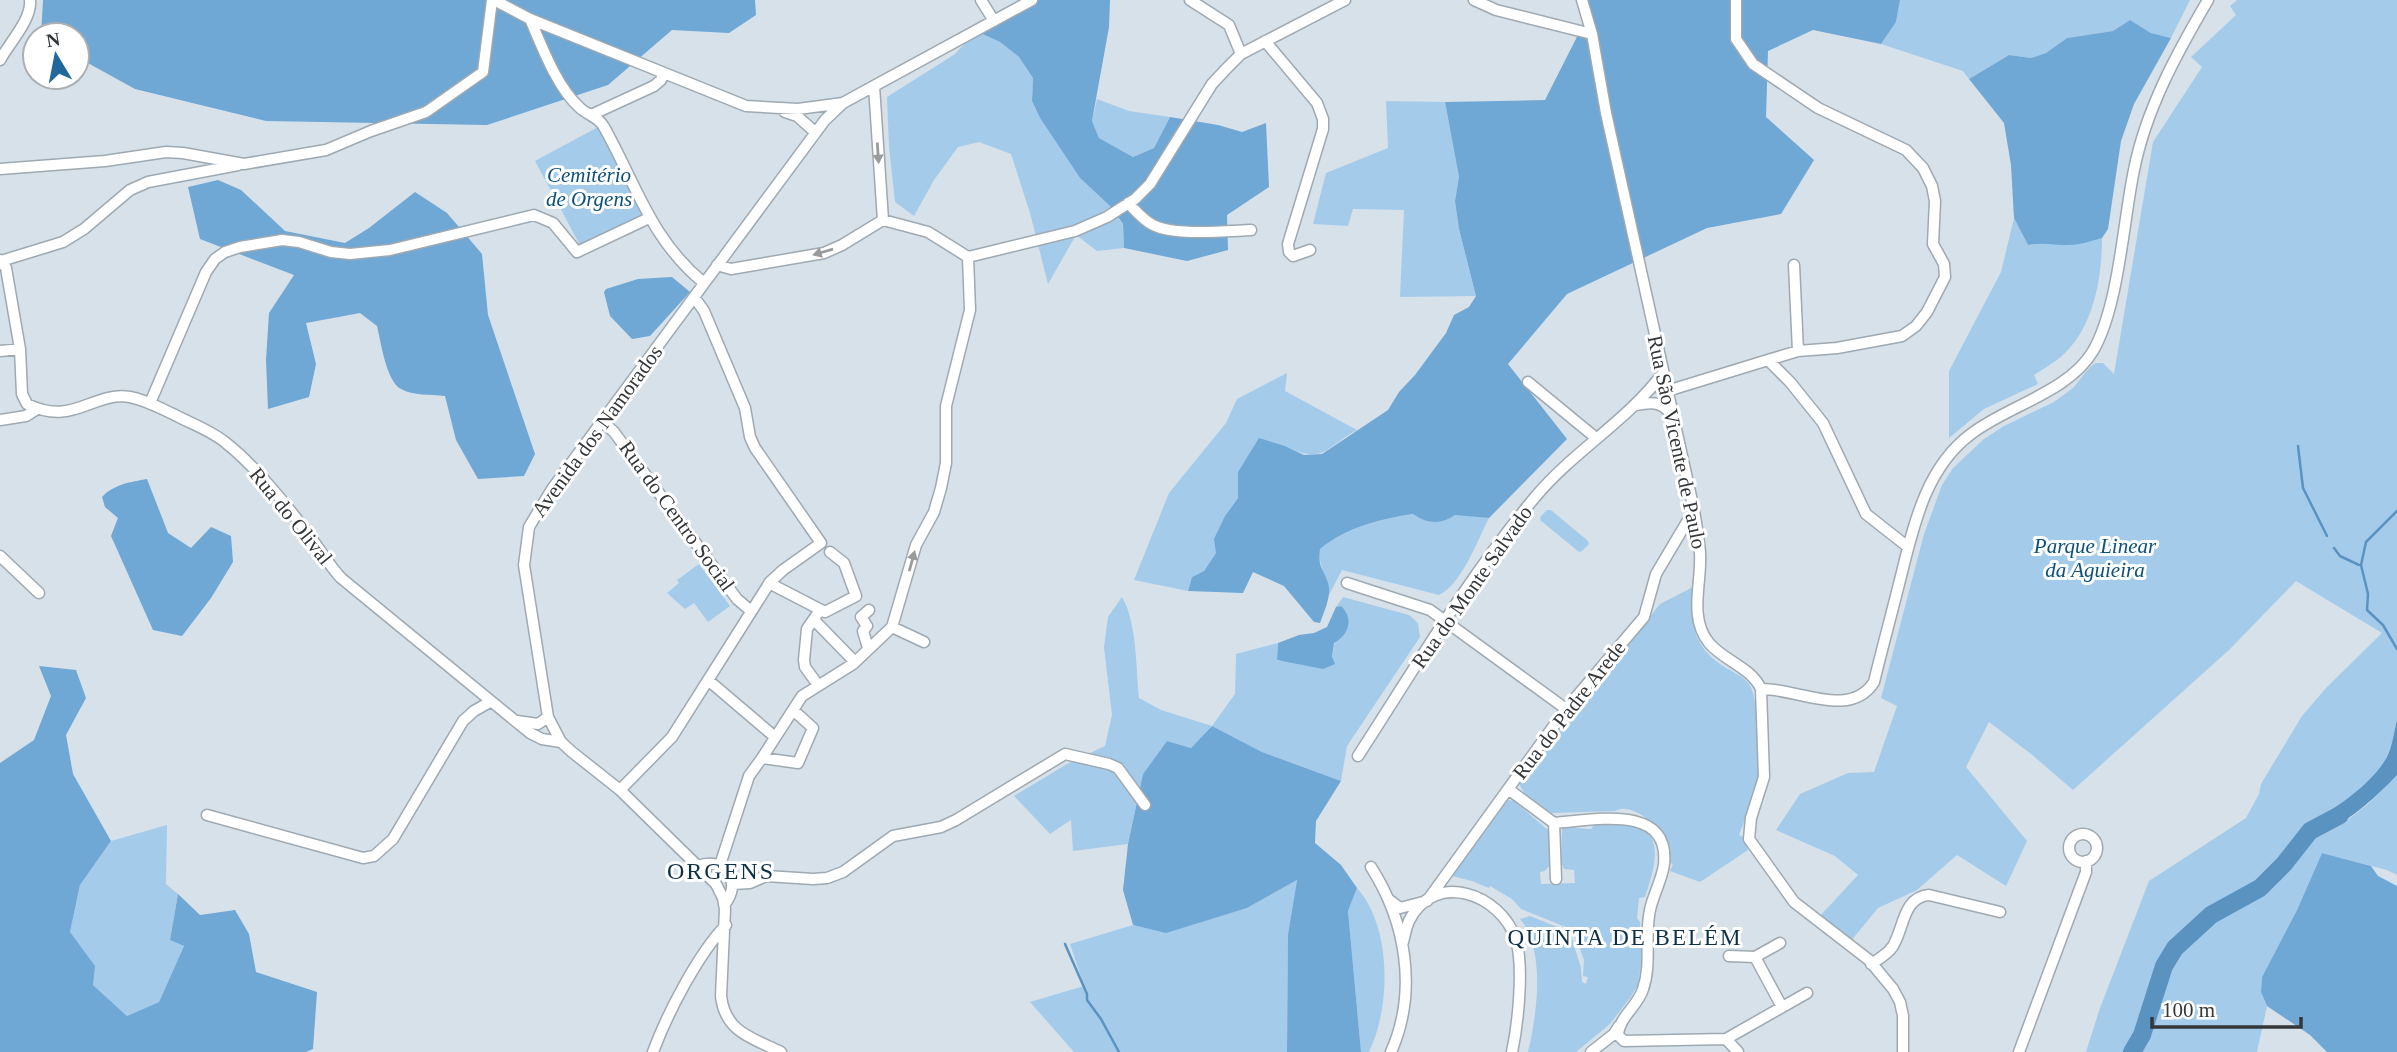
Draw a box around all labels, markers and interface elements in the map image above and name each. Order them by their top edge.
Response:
north arrow [21,21,91,91]
text: N [45,28,62,51]
one-way arrow [873,142,884,164]
park label: Cemitério de Orgens [546,163,632,211]
one-way arrow [813,247,834,257]
street label: Rua São Vicente de Paulo [1643,333,1711,551]
street label: Avenida dos Namorados [527,341,667,521]
street label: Rua do Centro Social [614,436,740,596]
street label: Rua do Olival [245,463,337,569]
street label: Rua do Monte Salvado [1407,501,1537,673]
park label: Parque Linear da Aguieira [2033,534,2157,582]
one-way arrow [907,550,918,572]
street label: Rua do Padre Arede [1508,636,1630,784]
district label: ORGENS [667,858,775,884]
district label: QUINTA DE BELÉM [1507,925,1743,950]
scale bar [2152,986,2301,1030]
text: 100 m [2162,998,2215,1022]

